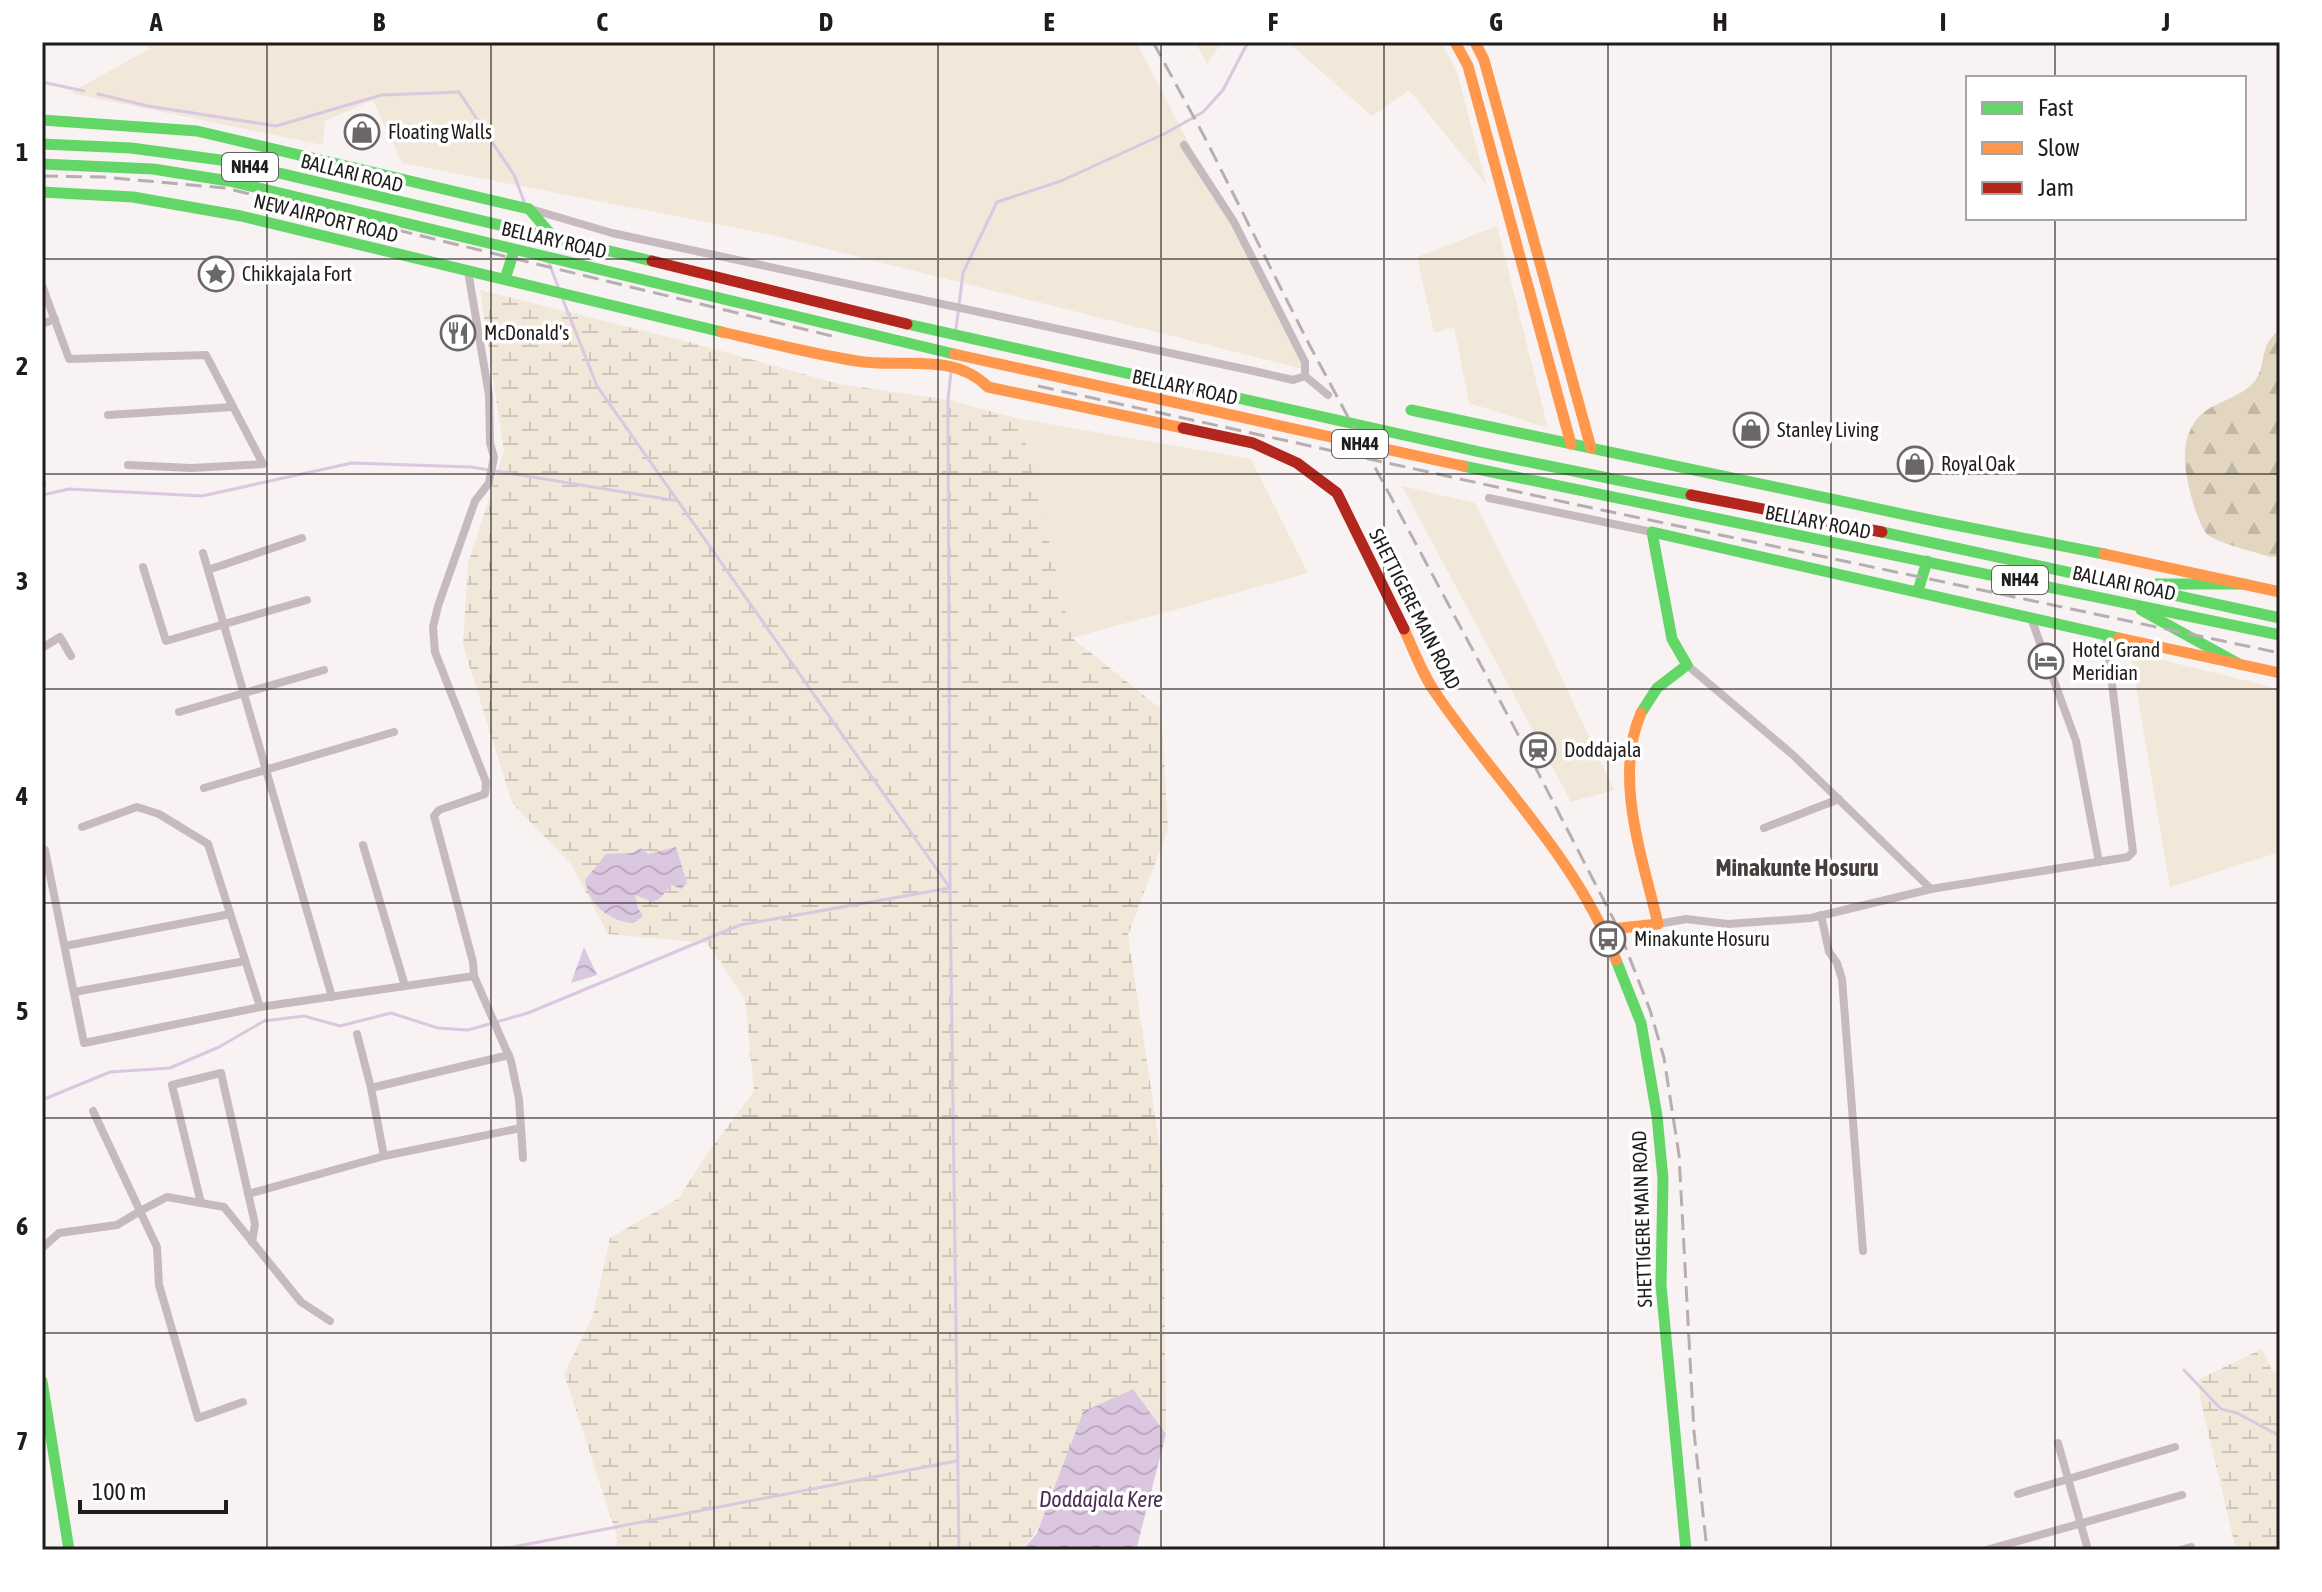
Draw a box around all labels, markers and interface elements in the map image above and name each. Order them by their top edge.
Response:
text: A [149,7,163,37]
text: B [373,7,386,37]
text: C [596,7,608,37]
text: D [819,7,833,37]
text: E [1043,7,1055,37]
text: F [1268,7,1279,37]
text: G [1489,7,1503,37]
text: H [1712,7,1728,37]
text: I [1940,7,1946,37]
text: J [2161,7,2170,37]
legend [1966,76,2246,220]
text: Fast [2038,94,2074,121]
shop icon: Floating Walls [343,113,381,151]
place label: Floating Walls [388,120,492,143]
text: Slow [2038,134,2080,161]
text: 1 [16,137,28,167]
street label: BALLARI ROAD [298,149,406,196]
road number: NH44 [222,153,278,181]
text: Jam [2038,174,2074,201]
street label: NEW AIRPORT ROAD [252,188,401,247]
street label: BELLARY ROAD [499,216,609,263]
place icon: Chikkajala Fort [197,255,235,293]
place label: Chikkajala Fort [242,262,352,285]
restaurant icon: McDonald's [439,314,477,352]
place label: McDonald's [484,321,569,344]
text: 2 [16,351,28,381]
street label: BELLARY ROAD [1130,364,1240,409]
shop icon: Stanley Living [1732,411,1770,449]
place label: Stanley Living [1777,418,1879,441]
road number: NH44 [1332,430,1388,458]
shop icon: Royal Oak [1896,445,1934,483]
place label: Royal Oak [1941,452,2016,475]
street label: BELLARY ROAD [1763,500,1873,543]
street label: SHETTIGERE MAIN ROAD [1365,525,1466,693]
street label: BALLARI ROAD [2070,560,2178,605]
text: 3 [16,566,28,596]
road number: NH44 [1992,566,2048,594]
place label: Hotel Grand Meridian [2072,638,2160,684]
hotel icon: Hotel Grand Meridian [2027,642,2065,680]
station icon: Doddajala [1519,731,1557,769]
place label: Doddajala [1564,738,1641,761]
text: 4 [15,781,28,811]
district label: Minakunte Hosuru [1715,854,1879,881]
bus stop icon: Minakunte Hosuru [1589,920,1627,958]
place label: Minakunte Hosuru [1634,927,1770,950]
text: 5 [16,996,28,1026]
street label: SHETTIGERE MAIN ROAD [1627,1130,1656,1308]
text: 6 [16,1211,28,1241]
text: 7 [16,1426,28,1456]
scale bar [80,1464,226,1514]
text: 100 m [92,1478,146,1505]
water label: Doddajala Kere [1039,1486,1163,1512]

